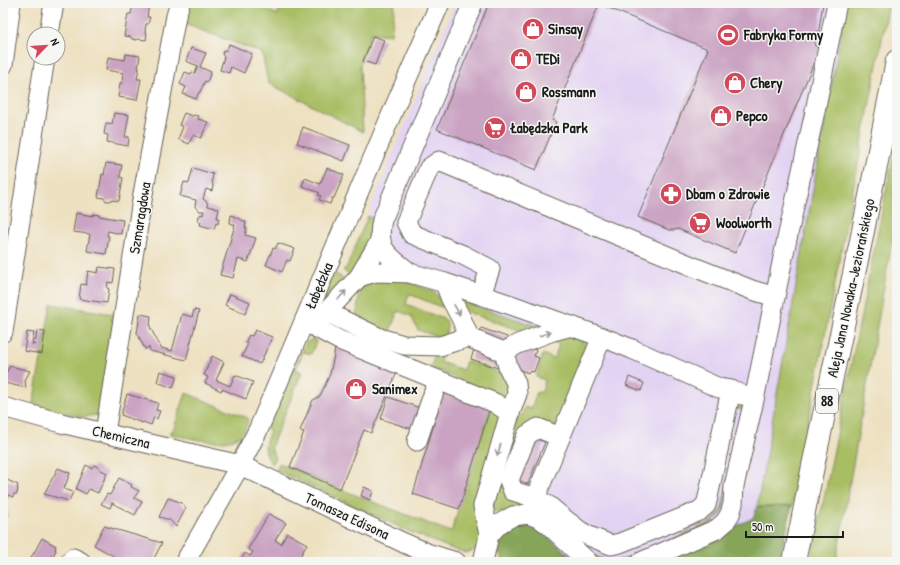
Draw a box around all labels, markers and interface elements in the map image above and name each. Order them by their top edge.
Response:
shop icon: Sinsay [520,16,546,42]
place label: Sinsay [548,18,584,40]
sports icon: Fabryka Formy [715,22,741,48]
place label: Fabryka Formy [743,24,824,46]
north arrow [26,26,66,66]
text: N [47,36,63,48]
shop icon: TEDi [508,46,534,72]
place label: TEDi [535,48,560,69]
shop icon: Chery [722,70,748,96]
place label: Chery [750,72,783,94]
shop icon: Rossmann [513,79,539,105]
place label: Rossmann [542,81,596,102]
shop icon: Pepco [708,103,734,129]
place label: Pepco [736,105,767,127]
supermarket icon: Łabędzka Park [482,115,508,141]
place label: Łabędzka Park [510,117,588,138]
street label: Szmaragdowa [123,180,156,255]
pharmacy icon: Dbam o Zdrowie [658,181,684,207]
place label: Dbam o Zdrowie [686,183,770,204]
street label: Aleja Jana Nowaka-Jeziorańskiego [821,196,880,379]
supermarket icon: Woolworth [687,210,713,236]
place label: Woolworth [716,212,772,233]
street label: Łabędzka [299,259,338,313]
one-way arrow [337,290,347,300]
one-way arrow [453,304,461,316]
one-way arrow [538,330,550,338]
shop icon: Sanimex [343,376,369,402]
place label: Sanimex [372,378,418,399]
road number: 88 [816,389,838,413]
street label: Chemiczna [90,420,152,453]
one-way arrow [495,444,502,457]
street label: Tomasza Edisona [302,487,393,544]
scale bar [746,513,843,539]
text: 50 m [752,518,773,535]

